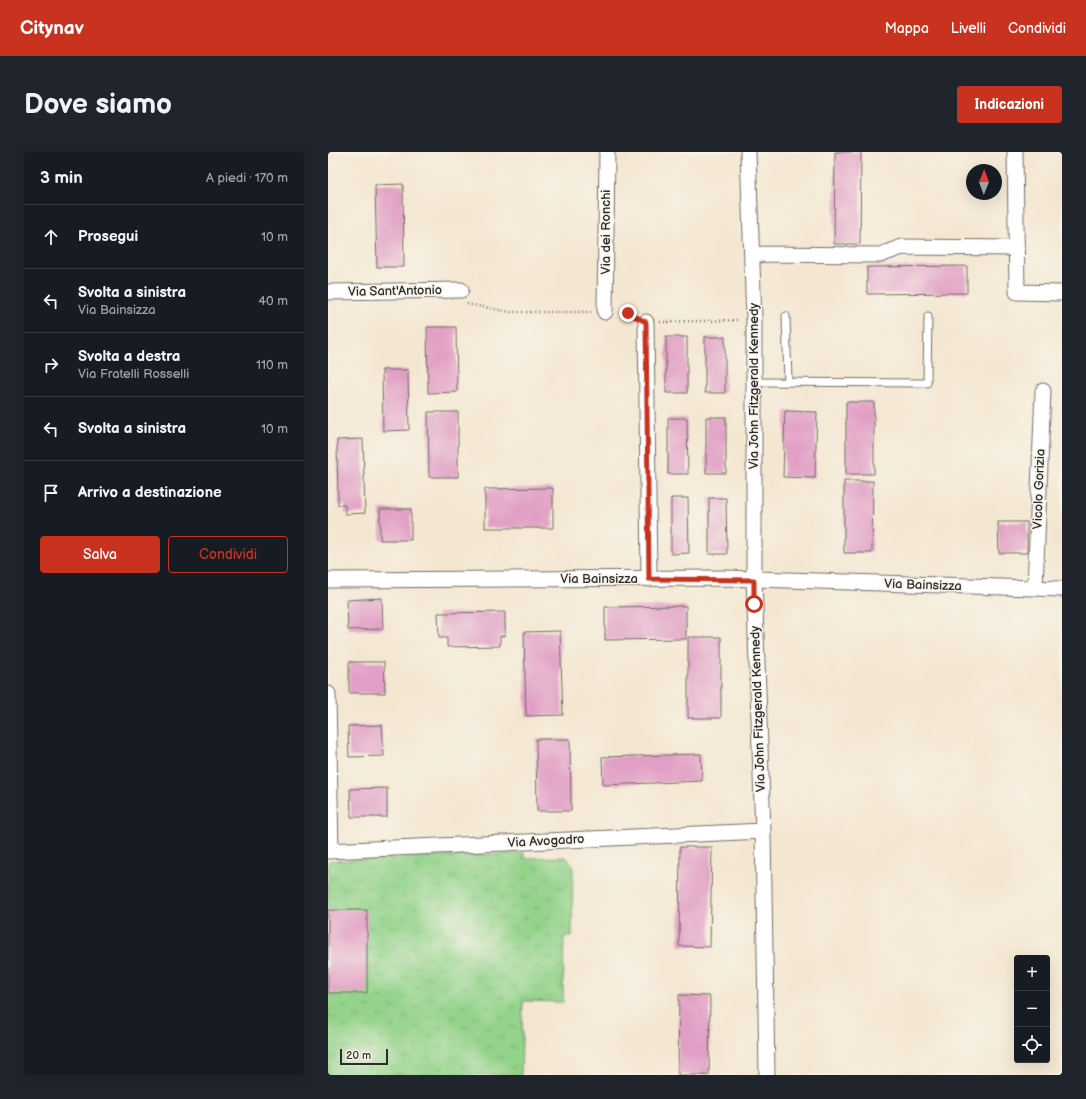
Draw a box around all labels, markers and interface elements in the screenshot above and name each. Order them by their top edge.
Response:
text: Citynav [20,17,84,40]
text: Mappa [885,20,929,37]
text: Livelli [951,20,986,37]
text: Condividi [1008,20,1066,37]
button: Indicazioni [957,86,1062,123]
text: Dove siamo [24,88,172,121]
north arrow [966,164,1002,200]
text: 3 min [40,168,83,188]
text: A piedi · 170 m [206,170,288,186]
street label: Via dei Ronchi [598,190,614,274]
icon: ahead [40,226,62,248]
text: Prosegui [78,227,138,246]
text: 10 m [261,229,288,245]
street label: Via Sant'Antonio [348,282,442,300]
text: Svolta a sinistra [78,283,186,302]
icon: left [40,290,62,312]
text: 40 m [258,293,288,309]
text: Via Bainsizza [78,302,156,318]
street label: Via John Fitzgerald Kennedy [746,303,762,469]
route end [619,304,637,322]
text: Svolta a destra [78,347,180,366]
icon: right [40,354,62,376]
text: 110 m [256,357,288,373]
text: Via Fratelli Rosselli [78,366,189,382]
icon: left [40,418,62,440]
text: Svolta a sinistra [78,419,186,438]
text: 10 m [261,421,288,437]
street label: Vicolo Gorizia [1030,448,1048,530]
icon: arrive [40,482,62,504]
text: Arrivo a destinazione [78,483,222,502]
button: Salva [40,536,160,573]
button: Condividi [168,536,288,573]
street label: Via Bainsizza [560,571,638,587]
street label: Via Bainsizza [884,576,962,594]
route start [745,595,763,613]
street label: Via John Fitzgerald Kennedy [747,625,769,792]
street label: Via Avogadro [507,831,585,851]
map controls [1014,955,1050,1063]
button: + [1014,955,1050,991]
button: − [1014,991,1050,1027]
button: locate [1014,1027,1050,1063]
scale bar [340,1047,388,1066]
text: 20 m [346,1049,371,1062]

